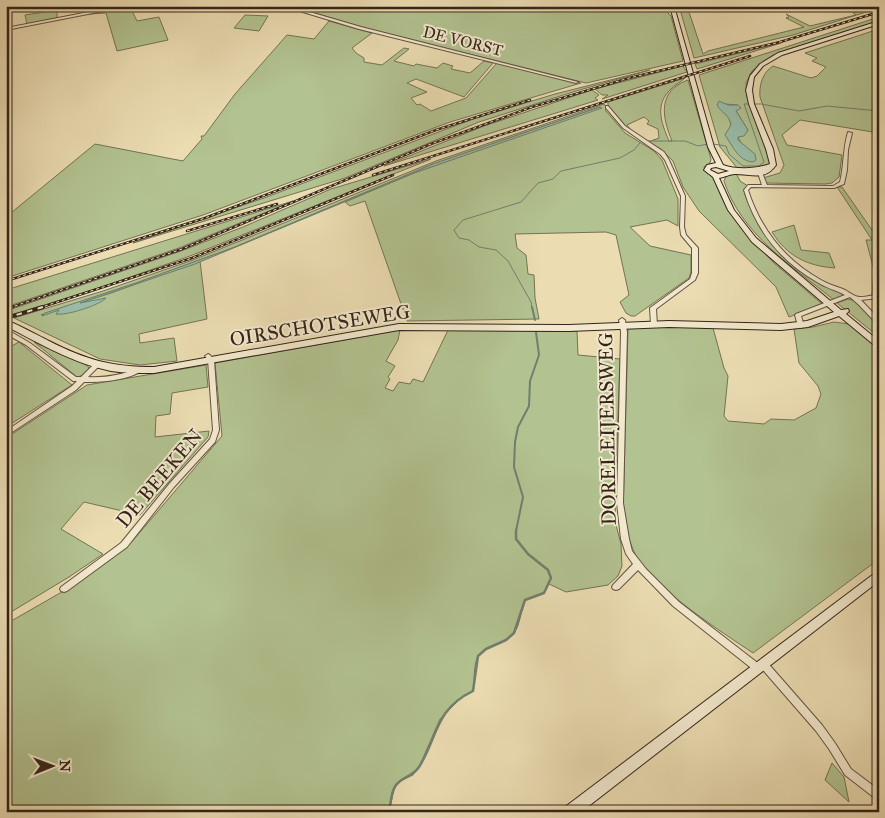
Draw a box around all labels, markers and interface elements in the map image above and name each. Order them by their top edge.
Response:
street label: DE VORST [421,22,505,60]
street label: OIRSCHOTSEWEG [228,299,412,351]
street label: DORELEIJERSWEG [593,332,622,526]
street label: DE BEEKEN [111,424,207,532]
north arrow [28,740,78,790]
text: N [56,760,73,772]

